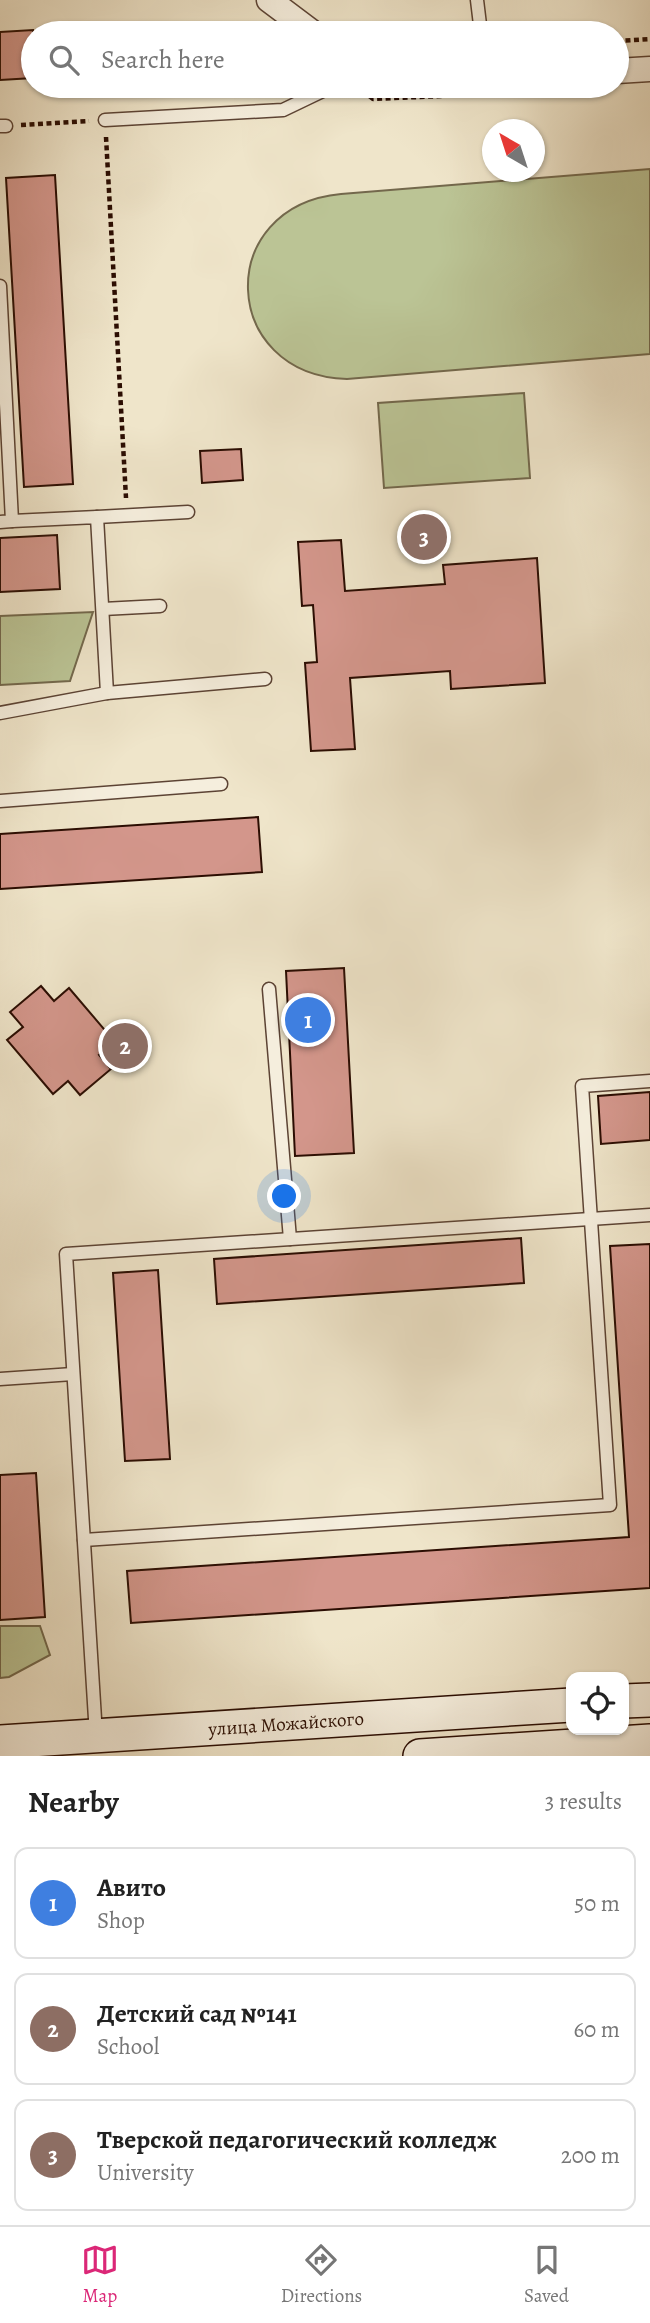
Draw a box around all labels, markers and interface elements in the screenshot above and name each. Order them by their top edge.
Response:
search box [21,21,629,98]
icon: search [45,41,83,79]
text: Search here [101,42,225,77]
north arrow [482,119,545,182]
pin: 3 [401,511,447,563]
pin: 1 [285,994,331,1046]
pin: 2 [102,1020,148,1072]
your location [267,1179,301,1213]
map controls [566,1672,629,1735]
button: locate [566,1672,629,1735]
street label: улица Можайского [206,1706,365,1742]
text: Nearby [28,1782,119,1822]
text: 3 results [545,1786,622,1817]
text: Авито [97,1870,166,1905]
text: 1 [49,1888,57,1919]
text: 50 m [574,1888,620,1919]
text: Shop [97,1905,145,1936]
text: Детский сад №141 [97,1996,297,2031]
text: 2 [47,2014,59,2045]
text: 60 m [573,2014,620,2045]
text: School [97,2031,159,2062]
text: Тверской педагогический колледж [97,2122,497,2157]
text: 3 [48,2140,58,2171]
text: 200 m [561,2140,620,2171]
text: University [97,2157,194,2188]
tab: Map [81,2241,119,2309]
tab: Directions [281,2241,362,2309]
tab: Saved [524,2241,569,2309]

